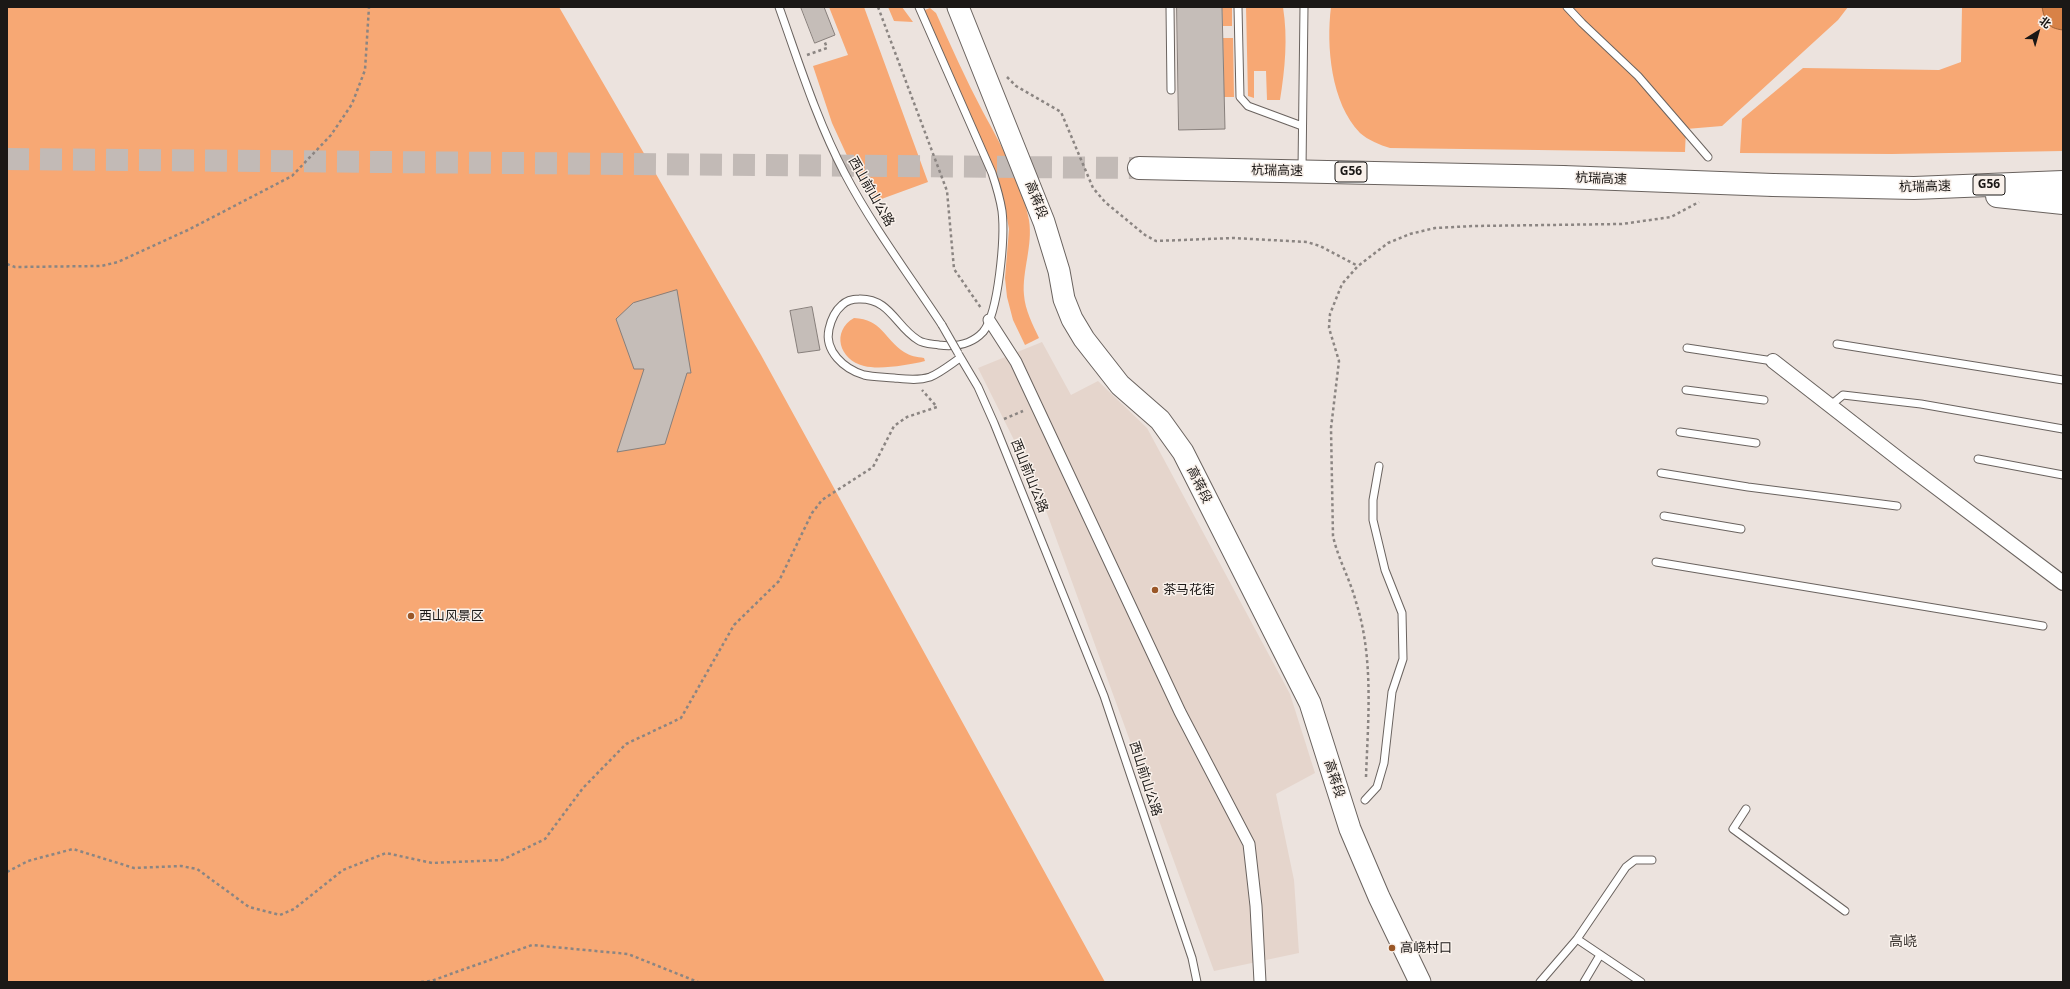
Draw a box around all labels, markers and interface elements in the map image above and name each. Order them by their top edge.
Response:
north arrow [2018,12,2058,52]
text: 北 [2037,13,2054,31]
street label: 西山前山公路 [845,154,897,230]
road number: G56 [1335,162,1367,182]
street label: 杭瑞高速 [1251,163,1303,179]
street label: 杭瑞高速 [1575,170,1627,188]
road number: G56 [1973,175,2005,195]
street label: 高蒋段 [1022,179,1050,221]
street label: 杭瑞高速 [1899,179,1951,195]
street label: 西山前山公路 [1007,437,1051,515]
street label: 高蒋段 [1183,464,1215,506]
place label: 茶马花街 [1163,582,1215,598]
marker: 茶马花街 [1150,585,1160,595]
place label: 西山风景区 [419,608,484,624]
marker: 西山风景区 [406,611,416,621]
street label: 西山前山公路 [1126,739,1164,819]
street label: 高蒋段 [1321,758,1347,800]
district label: 高峣 [1889,934,1917,950]
place label: 高峣村口 [1400,940,1452,956]
marker: 高峣村口 [1387,943,1397,953]

